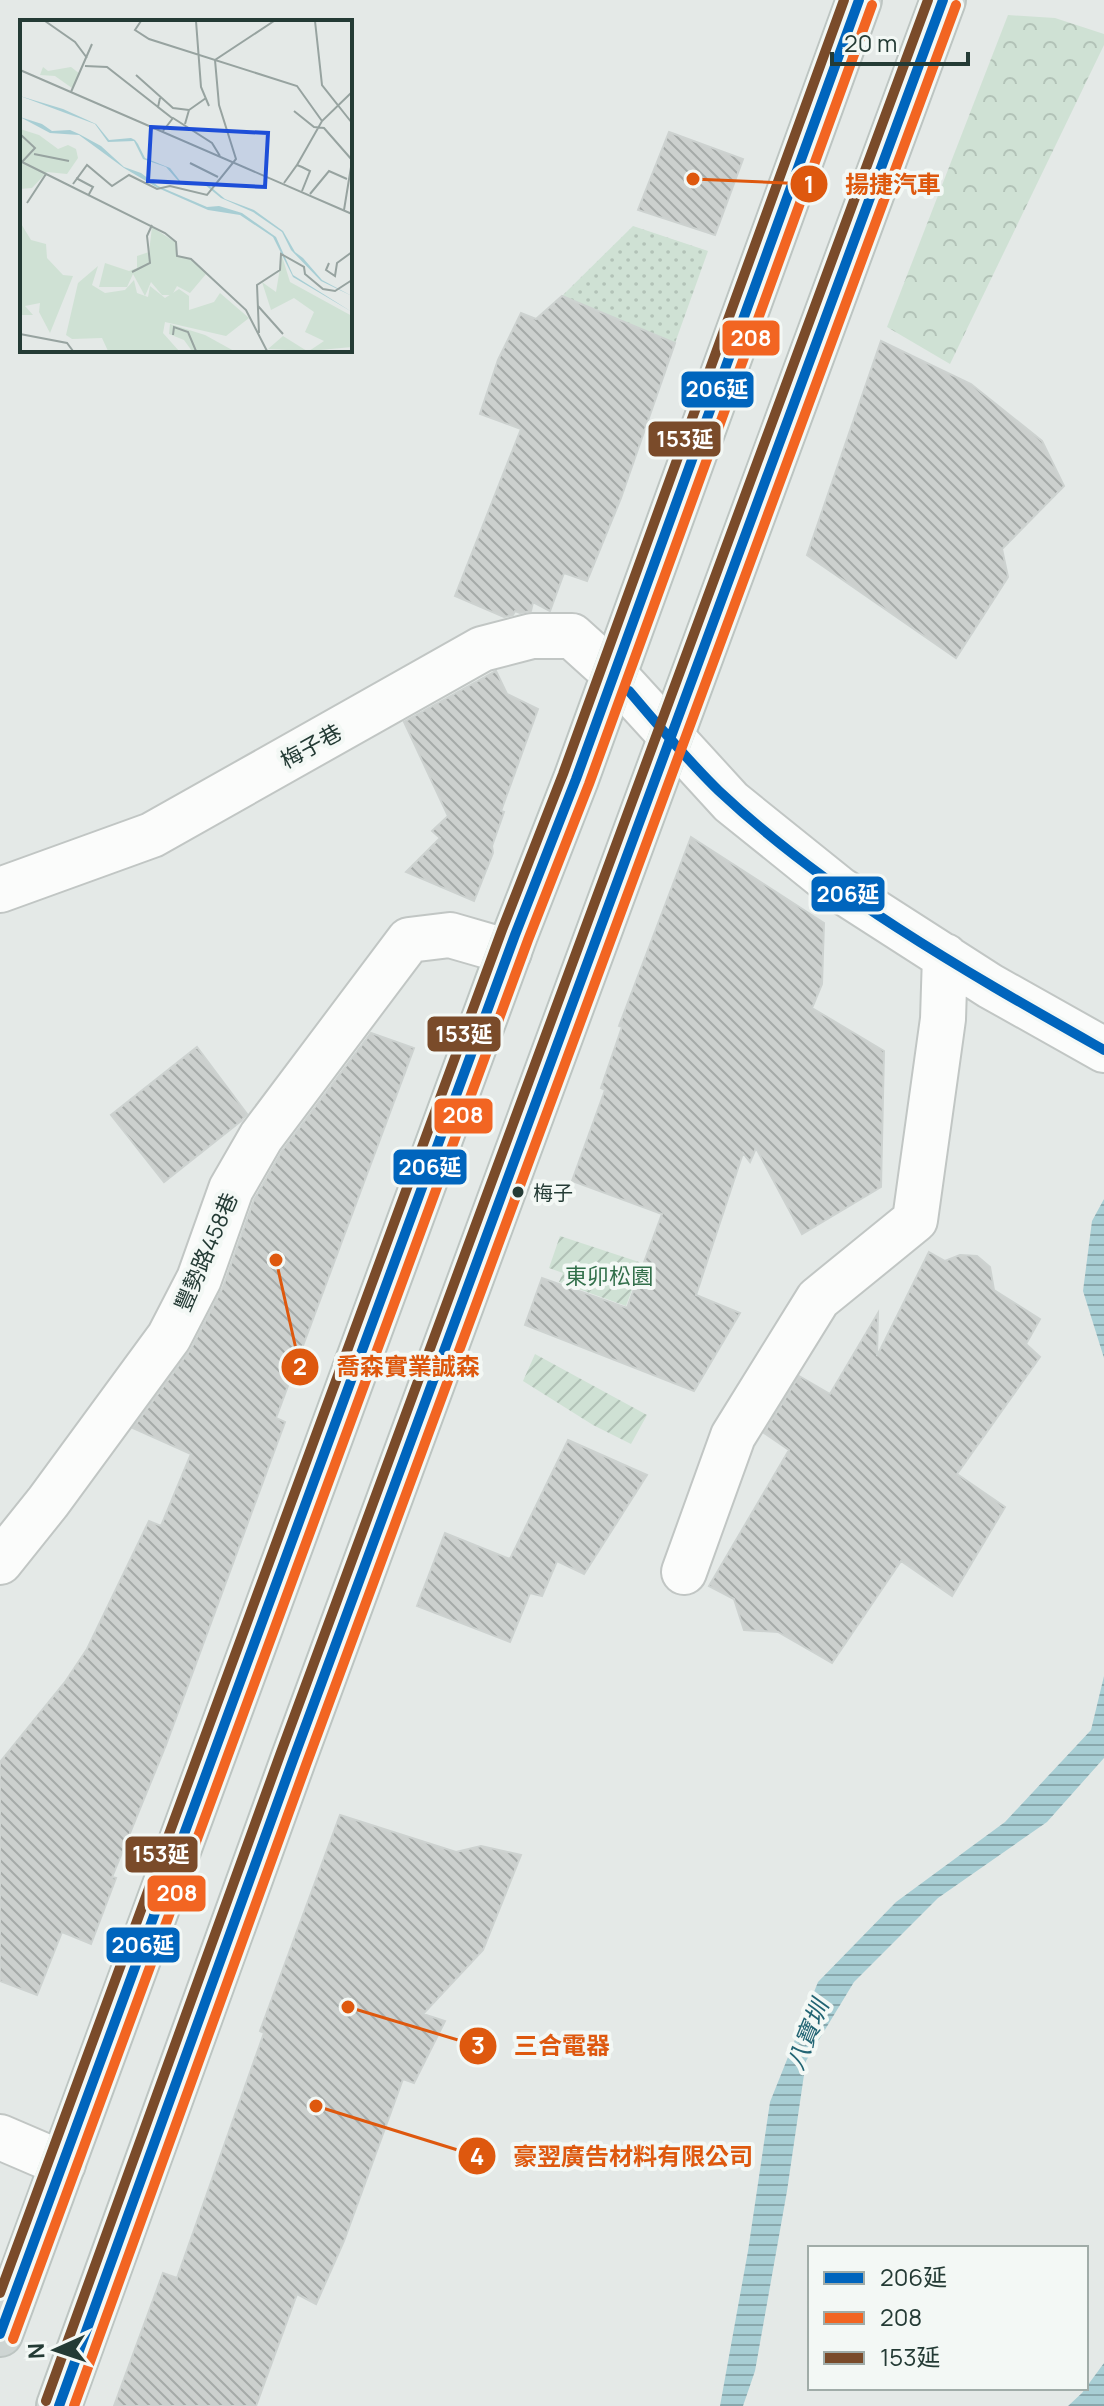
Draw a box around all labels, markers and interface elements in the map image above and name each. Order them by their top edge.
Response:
scale bar [832,16,968,66]
inset map [20,20,352,352]
text: 20 m [844,26,897,59]
callout: 揚捷汽車 [789,160,957,208]
text: 1 [804,167,814,200]
text: 揚捷汽車 [845,167,941,200]
line badge: 208 [721,319,781,357]
text: 208 [730,323,772,353]
line badge: 206延 [680,370,755,409]
text: 206延 [685,374,749,404]
line badge: 153延 [647,420,722,458]
text: 153延 [656,424,714,454]
street label: 梅子巷 [275,717,347,775]
line badge: 206延 [810,875,886,913]
text: 206延 [816,879,880,909]
line badge: 153延 [426,1015,502,1053]
text: 153延 [435,1019,493,1049]
line badge: 208 [433,1097,494,1135]
text: 208 [442,1100,484,1130]
line badge: 206延 [392,1148,468,1186]
text: 206延 [398,1152,462,1182]
place label: 梅子 [533,1179,573,1206]
marker: 梅子 [510,1184,526,1200]
street label: 豐勢路458巷 [167,1188,245,1316]
park label: 東卯松園 [565,1261,653,1291]
callout: 喬森實業誠森 [280,1343,496,1391]
text: 2 [293,1349,307,1382]
text: 喬森實業誠森 [336,1349,480,1382]
line badge: 153延 [124,1835,199,1874]
text: 153延 [132,1839,190,1869]
line badge: 208 [146,1874,207,1913]
text: 208 [156,1878,198,1908]
line badge: 206延 [105,1926,181,1964]
text: 206延 [111,1930,175,1960]
water label: 八寶圳 [778,1992,837,2074]
callout: 三合電器 [458,2022,626,2070]
text: 3 [471,2028,485,2061]
text: 三合電器 [514,2028,610,2061]
callout: 豪翌廣告材料有限公司 [457,2132,769,2180]
text: 4 [470,2139,484,2172]
text: 豪翌廣告材料有限公司 [513,2139,753,2172]
legend [808,2246,1088,2390]
text: 206延 [880,2260,947,2293]
text: 208 [880,2300,922,2333]
north arrow [16,2310,96,2390]
text: 153延 [880,2340,941,2373]
text: N [21,2342,51,2360]

